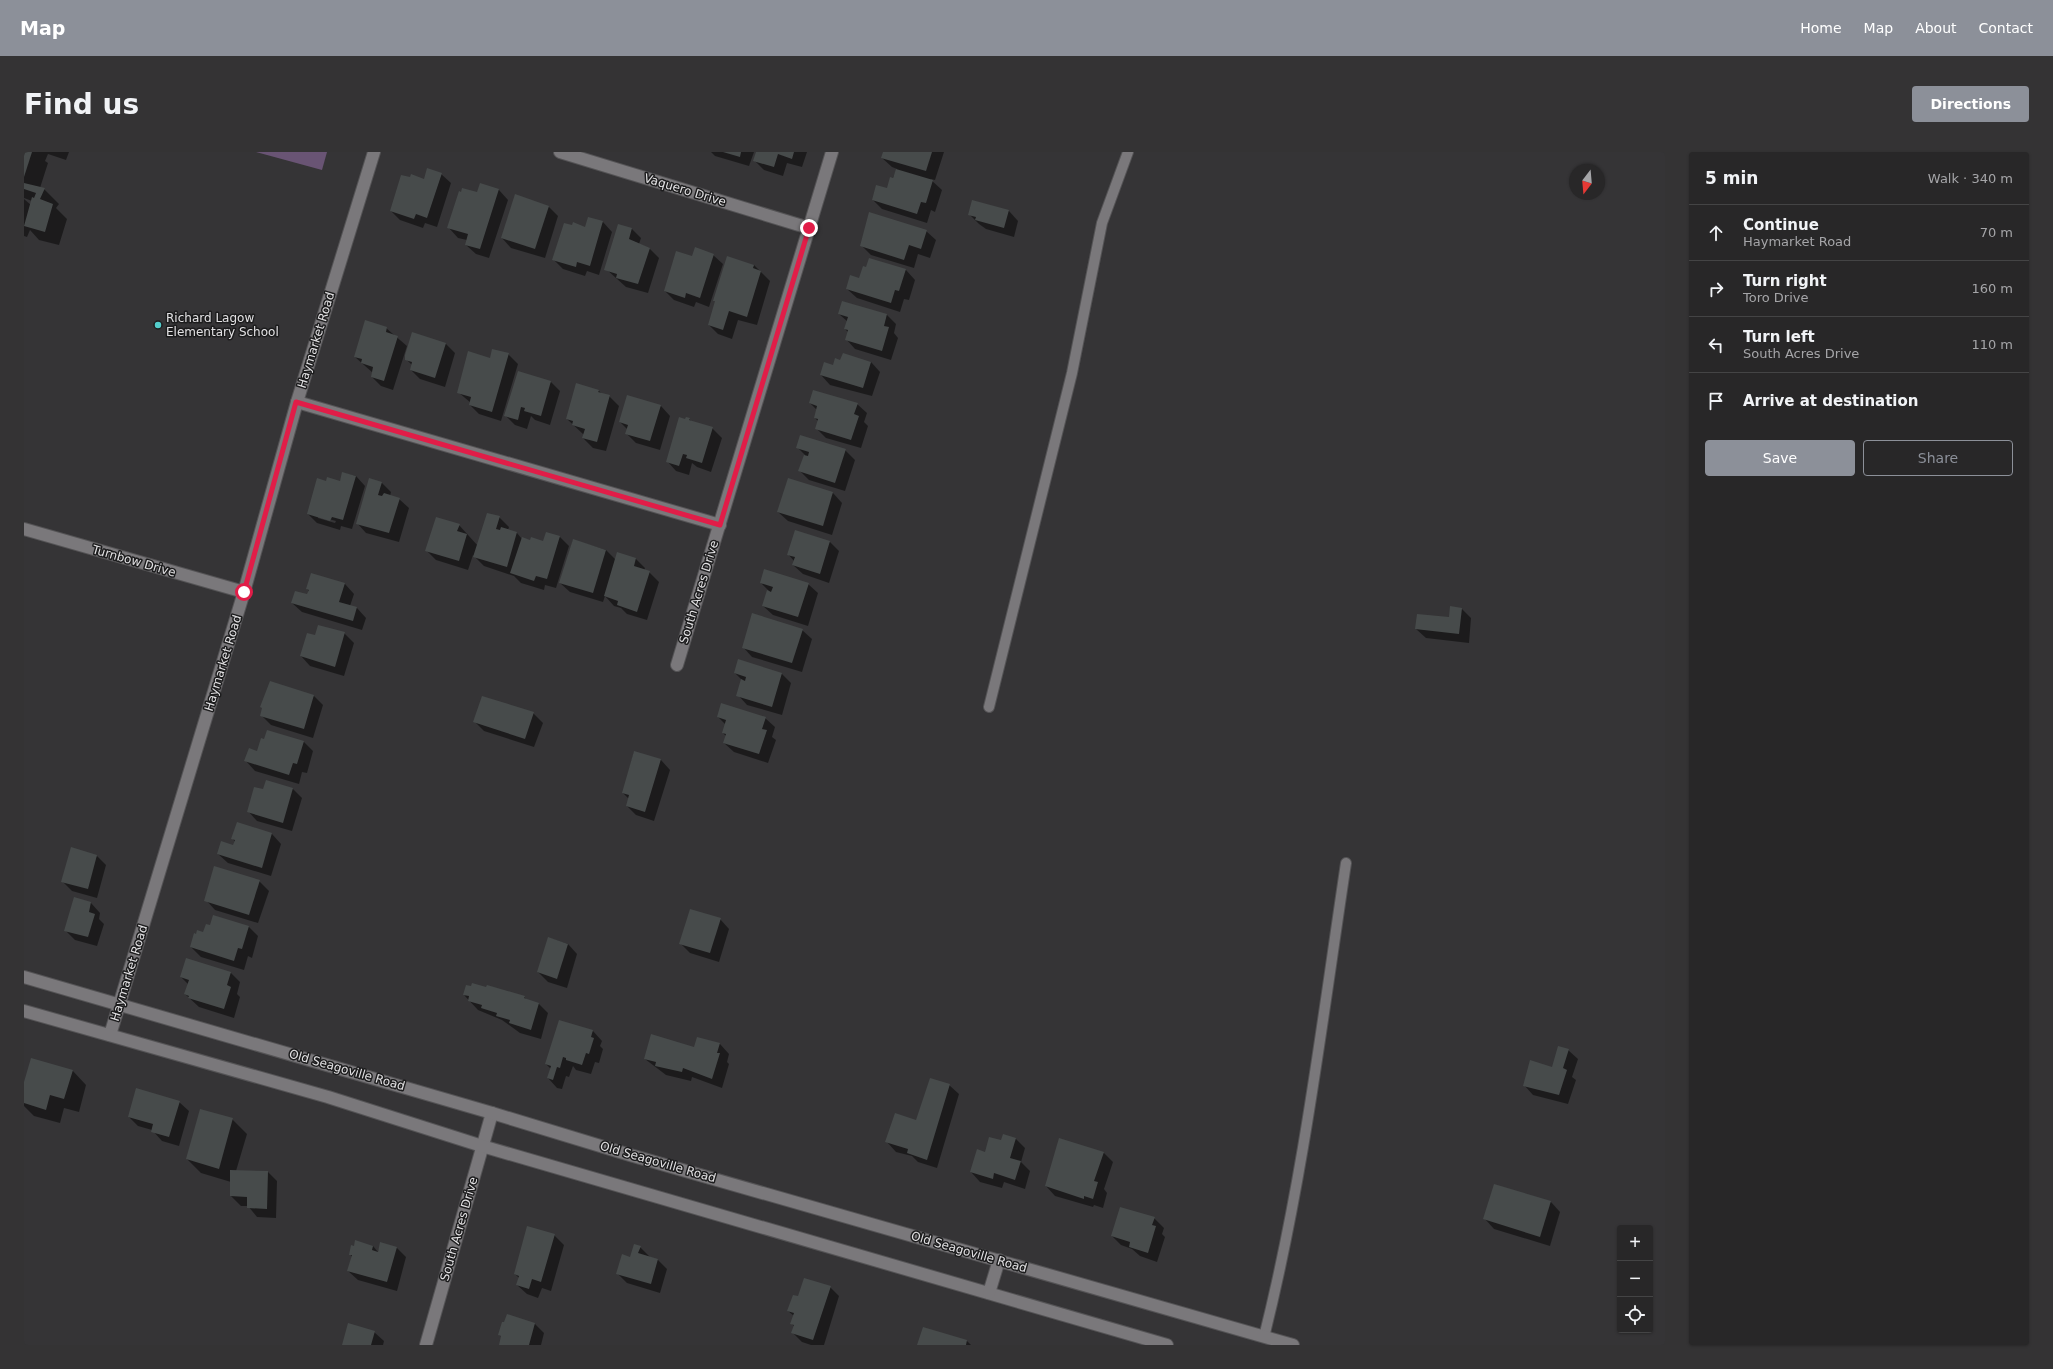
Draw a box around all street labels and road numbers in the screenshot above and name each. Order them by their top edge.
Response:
street label: Vaquero Drive [642,171,728,209]
street label: Haymarket Road [295,290,337,390]
street label: South Acres Drive [677,539,721,645]
street label: Turnbow Drive [90,542,177,580]
street label: Haymarket Road [202,613,244,713]
street label: Haymarket Road [108,923,150,1023]
street label: Old Seagoville Road [287,1047,407,1093]
street label: Old Seagoville Road [598,1139,718,1185]
street label: South Acres Drive [437,1175,481,1283]
street label: Old Seagoville Road [909,1229,1029,1275]

